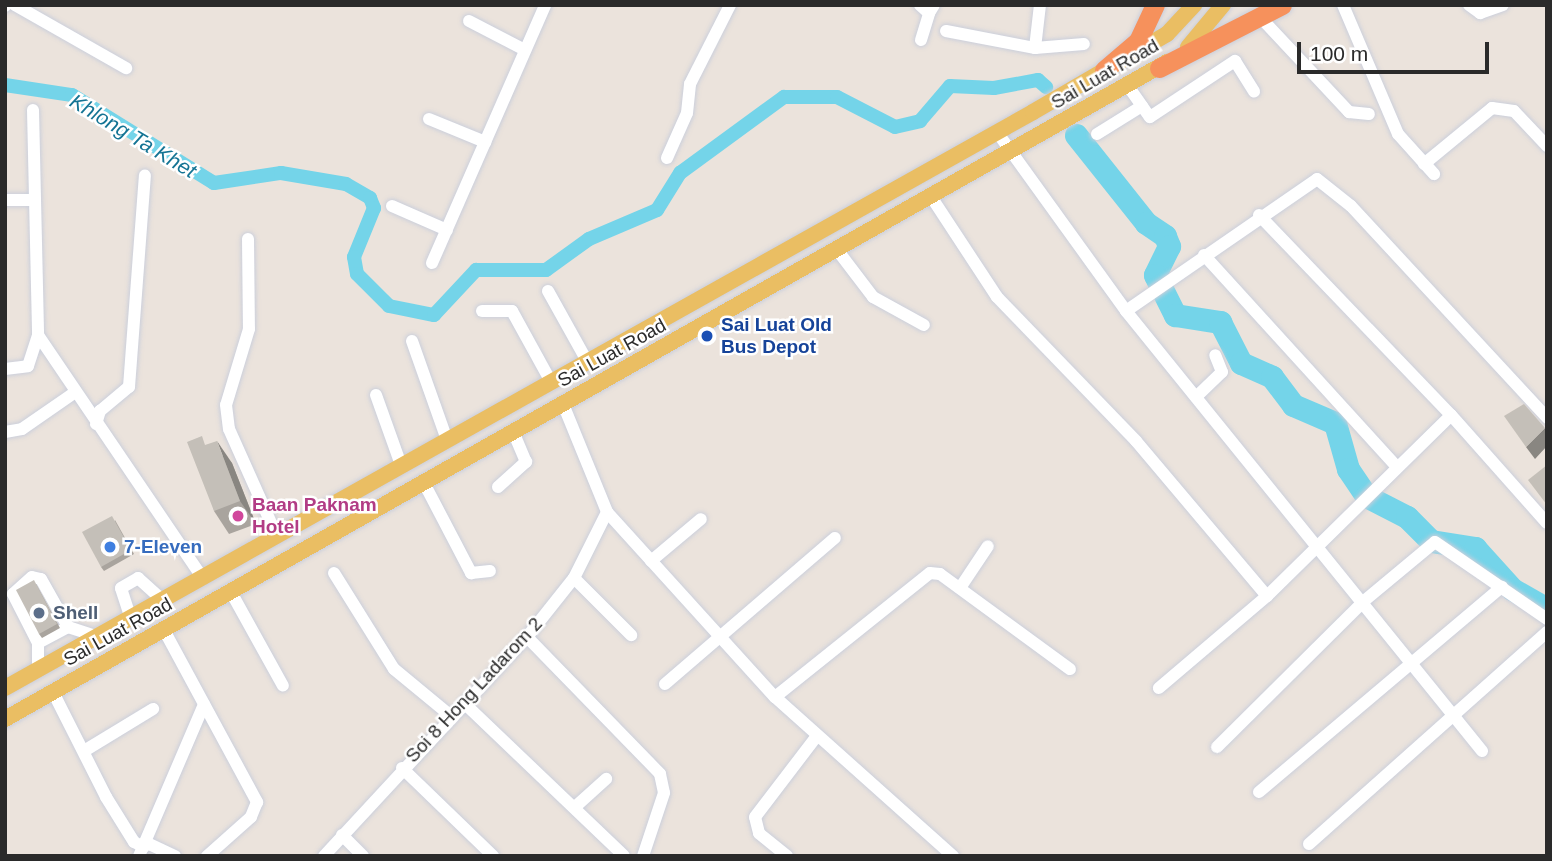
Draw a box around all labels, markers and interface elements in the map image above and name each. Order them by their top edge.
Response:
scale bar [1300,28,1492,72]
street label: Sai Luat Road [1047,34,1163,114]
text: 100 m [1310,42,1368,65]
water label: Khlong Ta Khet [65,88,201,184]
street label: Sai Luat Road [554,314,670,392]
place label: Sai Luat Old Bus Depot [721,314,832,358]
marker: Sai Luat Old Bus Depot [699,328,715,344]
place label: Baan Paknam Hotel [252,494,377,538]
marker: Baan Paknam Hotel [230,508,246,524]
place label: 7-Eleven [124,536,202,558]
marker: 7-Eleven [102,539,118,555]
street label: Sai Luat Road [60,593,176,671]
place label: Shell [53,602,98,624]
marker: Shell [31,605,47,621]
street label: Soi 8 Hong Ladarom 2 [401,613,547,767]

